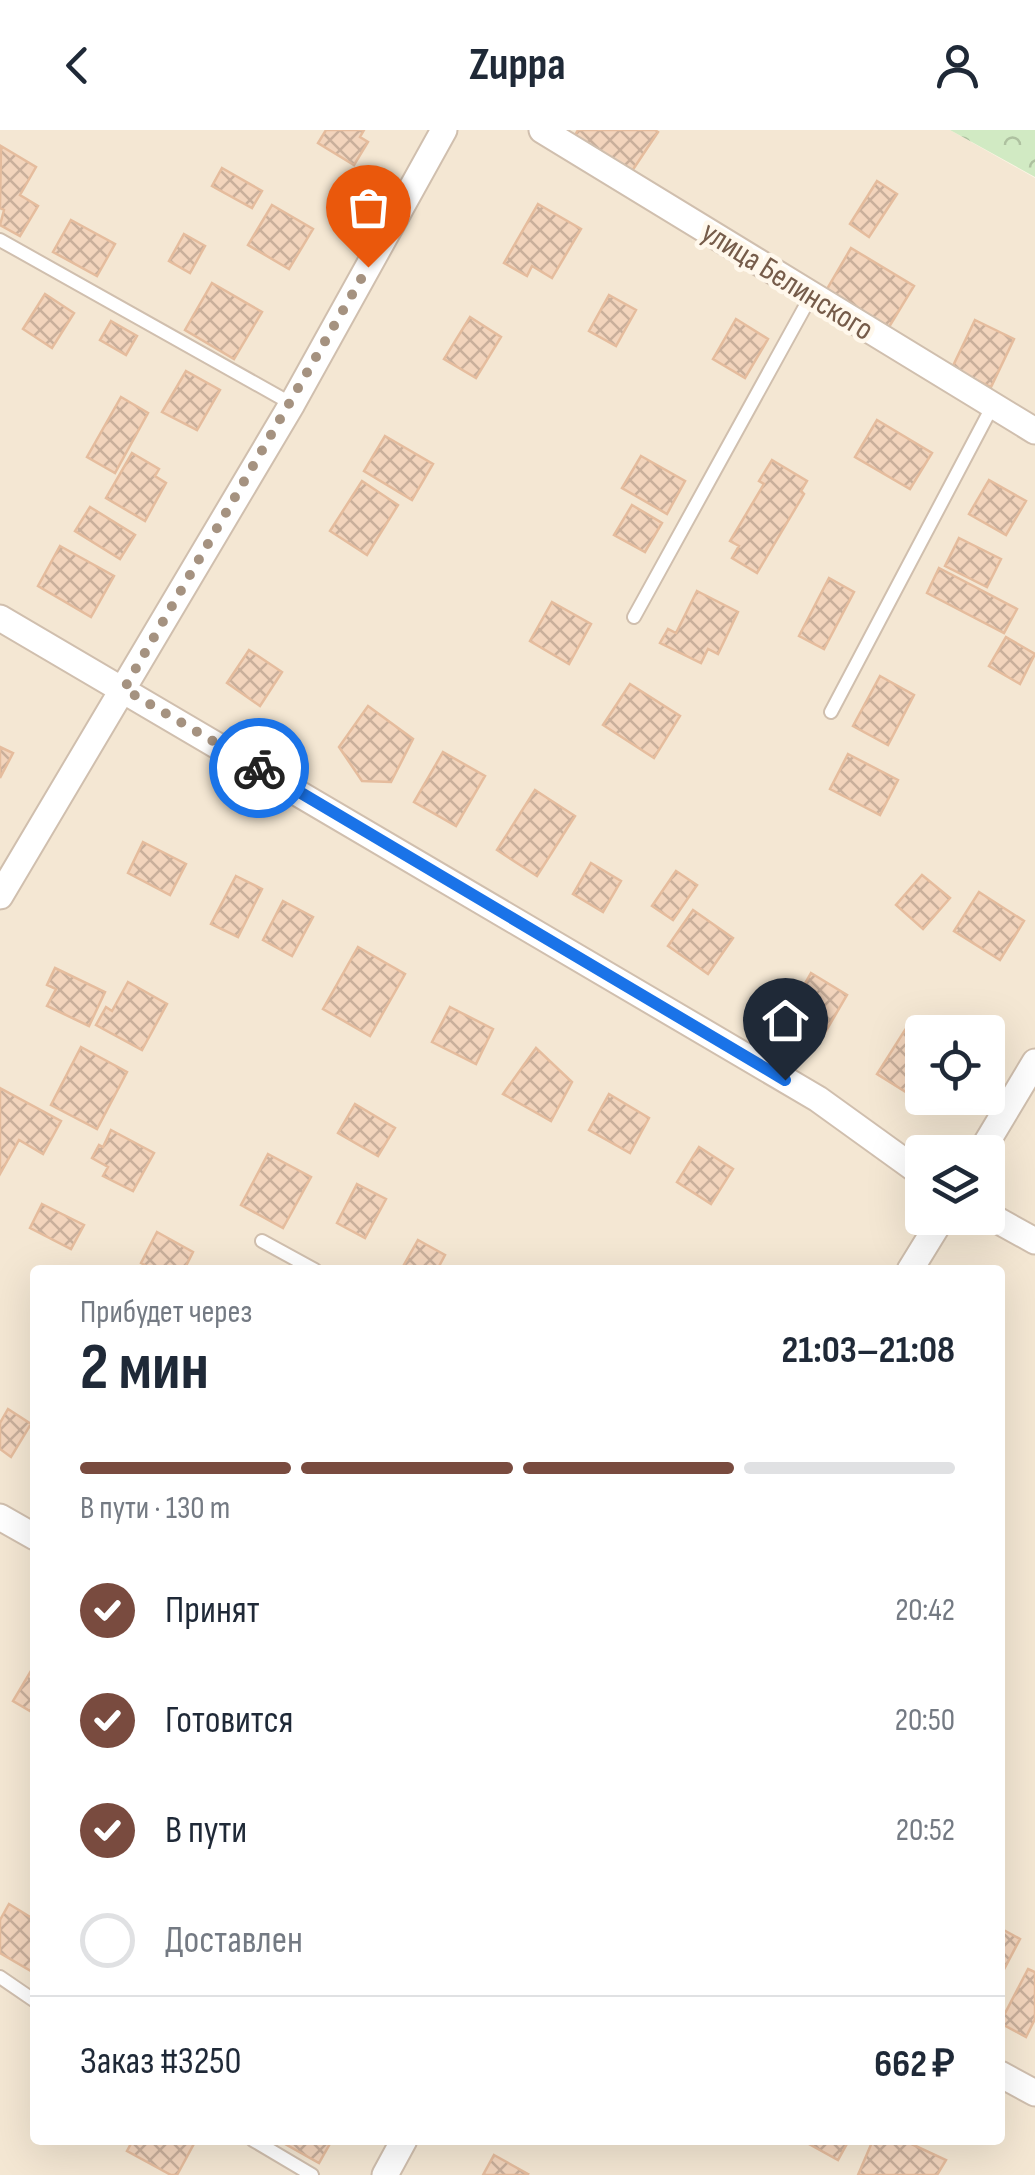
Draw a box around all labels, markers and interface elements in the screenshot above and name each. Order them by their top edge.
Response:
icon: back [50,38,105,93]
text: Zuppa [469,38,566,93]
icon: person [930,38,985,93]
pin [326,165,411,268]
icon: bag [341,180,396,235]
street label: улица Белинского [694,213,880,350]
courier [209,718,309,818]
icon: bike [232,741,287,796]
pin [743,978,828,1081]
icon: home [758,993,813,1048]
map controls [905,1015,1005,1235]
button: locate [905,1015,1005,1115]
button: layers [905,1135,1005,1235]
text: Прибудет через [80,1293,252,1332]
text: 21:03–21:08 [782,1328,955,1373]
text: 2 мин [80,1330,209,1408]
text: В пути · 130 m [80,1489,230,1528]
icon: check [80,1583,135,1638]
text: Принят [165,1588,260,1633]
text: 20:42 [895,1591,955,1630]
icon: check [80,1693,135,1748]
text: Готовится [165,1698,294,1743]
text: 20:50 [895,1701,955,1740]
icon: check [80,1803,135,1858]
text: В пути [165,1808,247,1853]
text: 20:52 [896,1811,955,1850]
text: Доставлен [165,1918,303,1963]
text: Заказ #3250 [80,2039,242,2084]
text: 662 ₽ [874,2042,955,2087]

